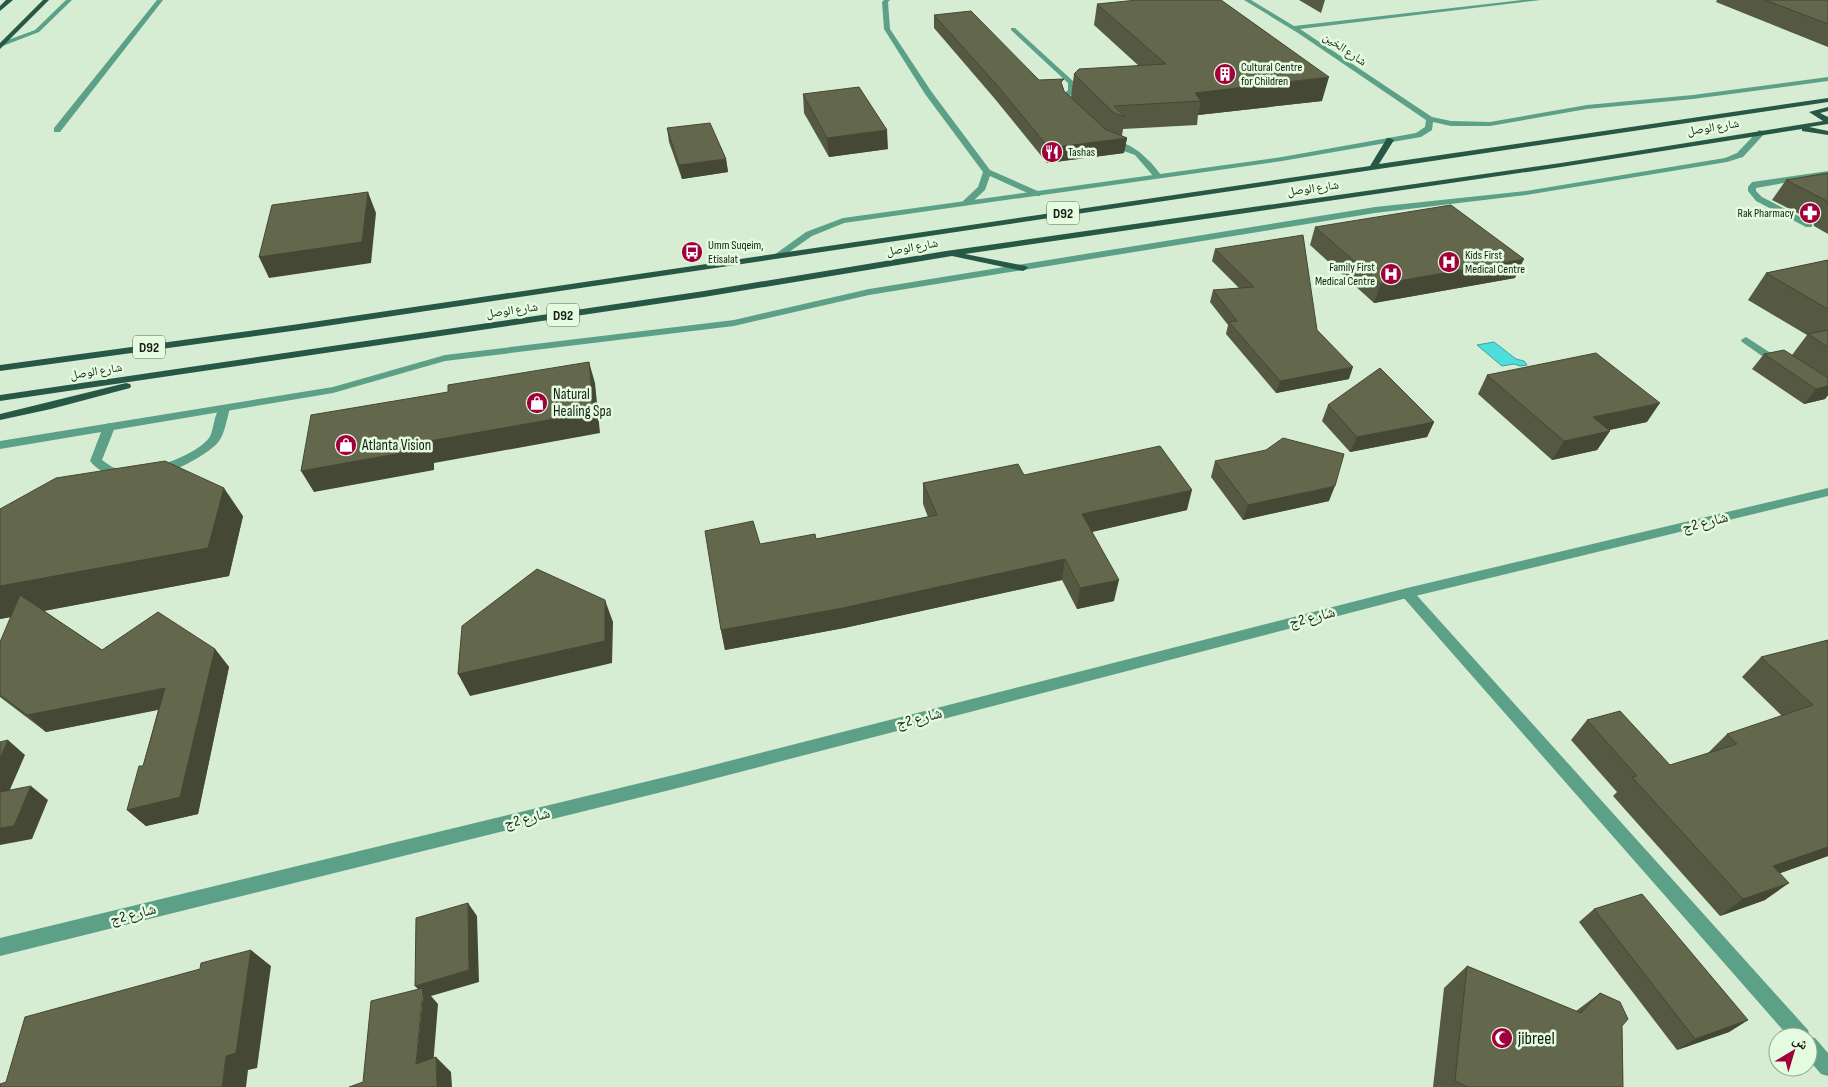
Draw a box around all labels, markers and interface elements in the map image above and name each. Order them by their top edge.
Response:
street label: شارع الخين [1320,29,1369,70]
place label: Cultural Centre for Children [1241,60,1302,89]
building icon: Cultural Centre for Children [1213,62,1237,86]
street label: شارع الوصل [1686,116,1740,139]
restaurant icon: Tashas [1040,140,1064,164]
place label: Tashas [1068,145,1095,160]
street label: شارع الوصل [1286,177,1340,200]
pharmacy icon: Rak Pharmacy [1798,201,1822,225]
road number: D92 [1047,202,1079,224]
place label: Rak Pharmacy [1738,206,1794,221]
street label: شارع الوصل [885,236,939,259]
place label: Umm Suqeim, Etisalat [708,238,763,267]
bus stop icon: Umm Suqeim, Etisalat [680,240,704,264]
place label: Kids First Medical Centre [1465,248,1525,277]
hospital icon: Kids First Medical Centre [1437,250,1461,274]
place label: Family First Medical Centre [1315,260,1375,289]
hospital icon: Family First Medical Centre [1379,262,1403,286]
street label: شارع الوصل [485,299,539,322]
road number: D92 [547,304,579,326]
road number: D92 [133,336,165,358]
street label: شارع الوصل [69,360,123,383]
place label: Natural Healing Spa [553,385,612,421]
shop icon: Natural Healing Spa [525,391,549,415]
shop icon: Atlanta Vision [334,433,358,457]
place label: Atlanta Vision [361,436,431,455]
street label: شارع 2ج [1680,508,1730,537]
street label: شارع 2ج [1287,603,1337,632]
street label: شارع 2ج [894,704,944,733]
street label: شارع 2ج [502,804,552,833]
street label: شارع 2ج [108,900,158,929]
mosque icon: jibreel [1490,1026,1514,1050]
north arrow [1768,1027,1818,1077]
place label: jibreel [1517,1028,1555,1049]
text: ش [1790,1031,1812,1054]

